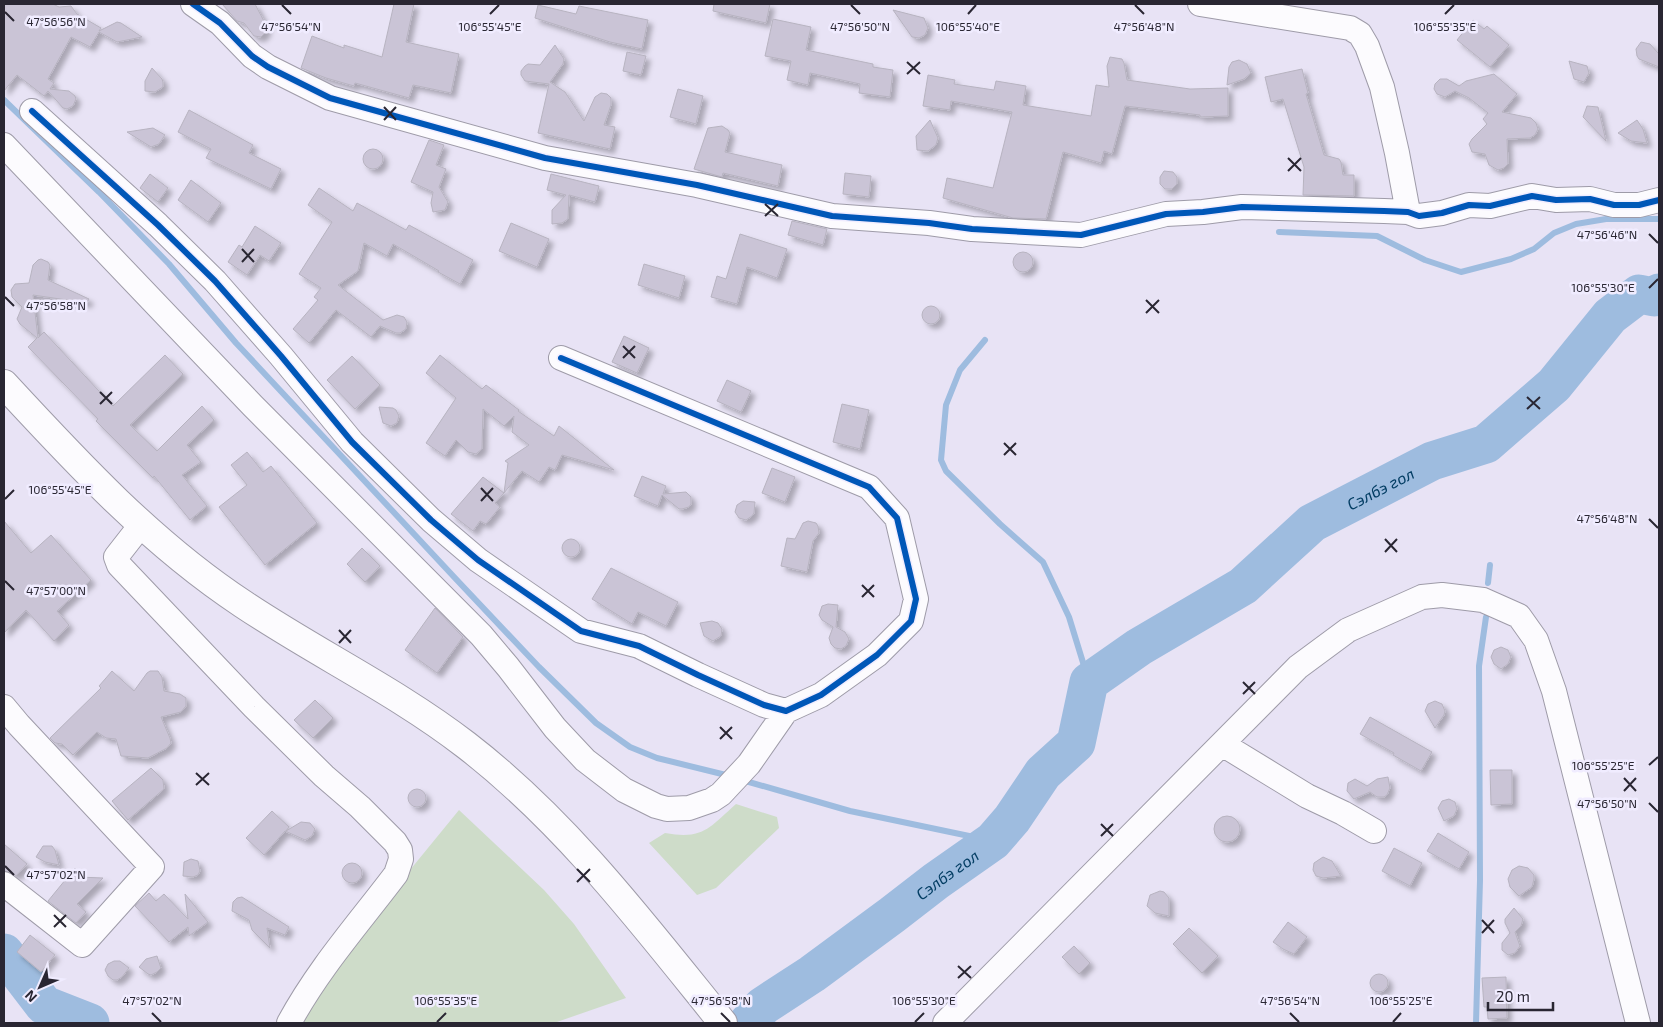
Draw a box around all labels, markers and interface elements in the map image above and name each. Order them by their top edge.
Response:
text: 47°56'56"N [26,14,86,28]
text: 47°56'54"N [261,19,321,33]
text: 106°55'45"E [458,19,522,33]
text: 47°56'50"N [830,19,890,33]
text: 106°55'40"E [936,19,1000,33]
text: 47°56'48"N [1114,19,1174,33]
text: 106°55'35"E [1414,19,1477,33]
text: 47°56'46"N [1577,227,1637,241]
text: 106°55'30"E [1571,280,1635,294]
text: 47°56'58"N [26,298,86,312]
water label: Сэлбэ гол [1343,463,1417,513]
text: 106°55'45"E [28,482,92,496]
text: 47°56'48"N [1577,511,1637,525]
text: 47°57'00"N [26,583,86,597]
text: 106°55'25"E [1572,758,1635,772]
text: 47°56'50"N [1577,796,1637,810]
water label: Сэлбэ гол [911,845,982,903]
text: 47°57'02"N [26,867,86,881]
north arrow [15,962,65,1012]
scale bar [1488,980,1553,1012]
text: N [21,987,40,1006]
text: 20 m [1496,987,1530,1005]
text: 47°57'02"N [122,993,182,1007]
text: 106°55'35"E [415,993,478,1007]
text: 47°56'58"N [691,993,751,1007]
text: 106°55'30"E [892,993,956,1007]
text: 47°56'54"N [1260,993,1320,1007]
text: 106°55'25"E [1370,993,1433,1007]

